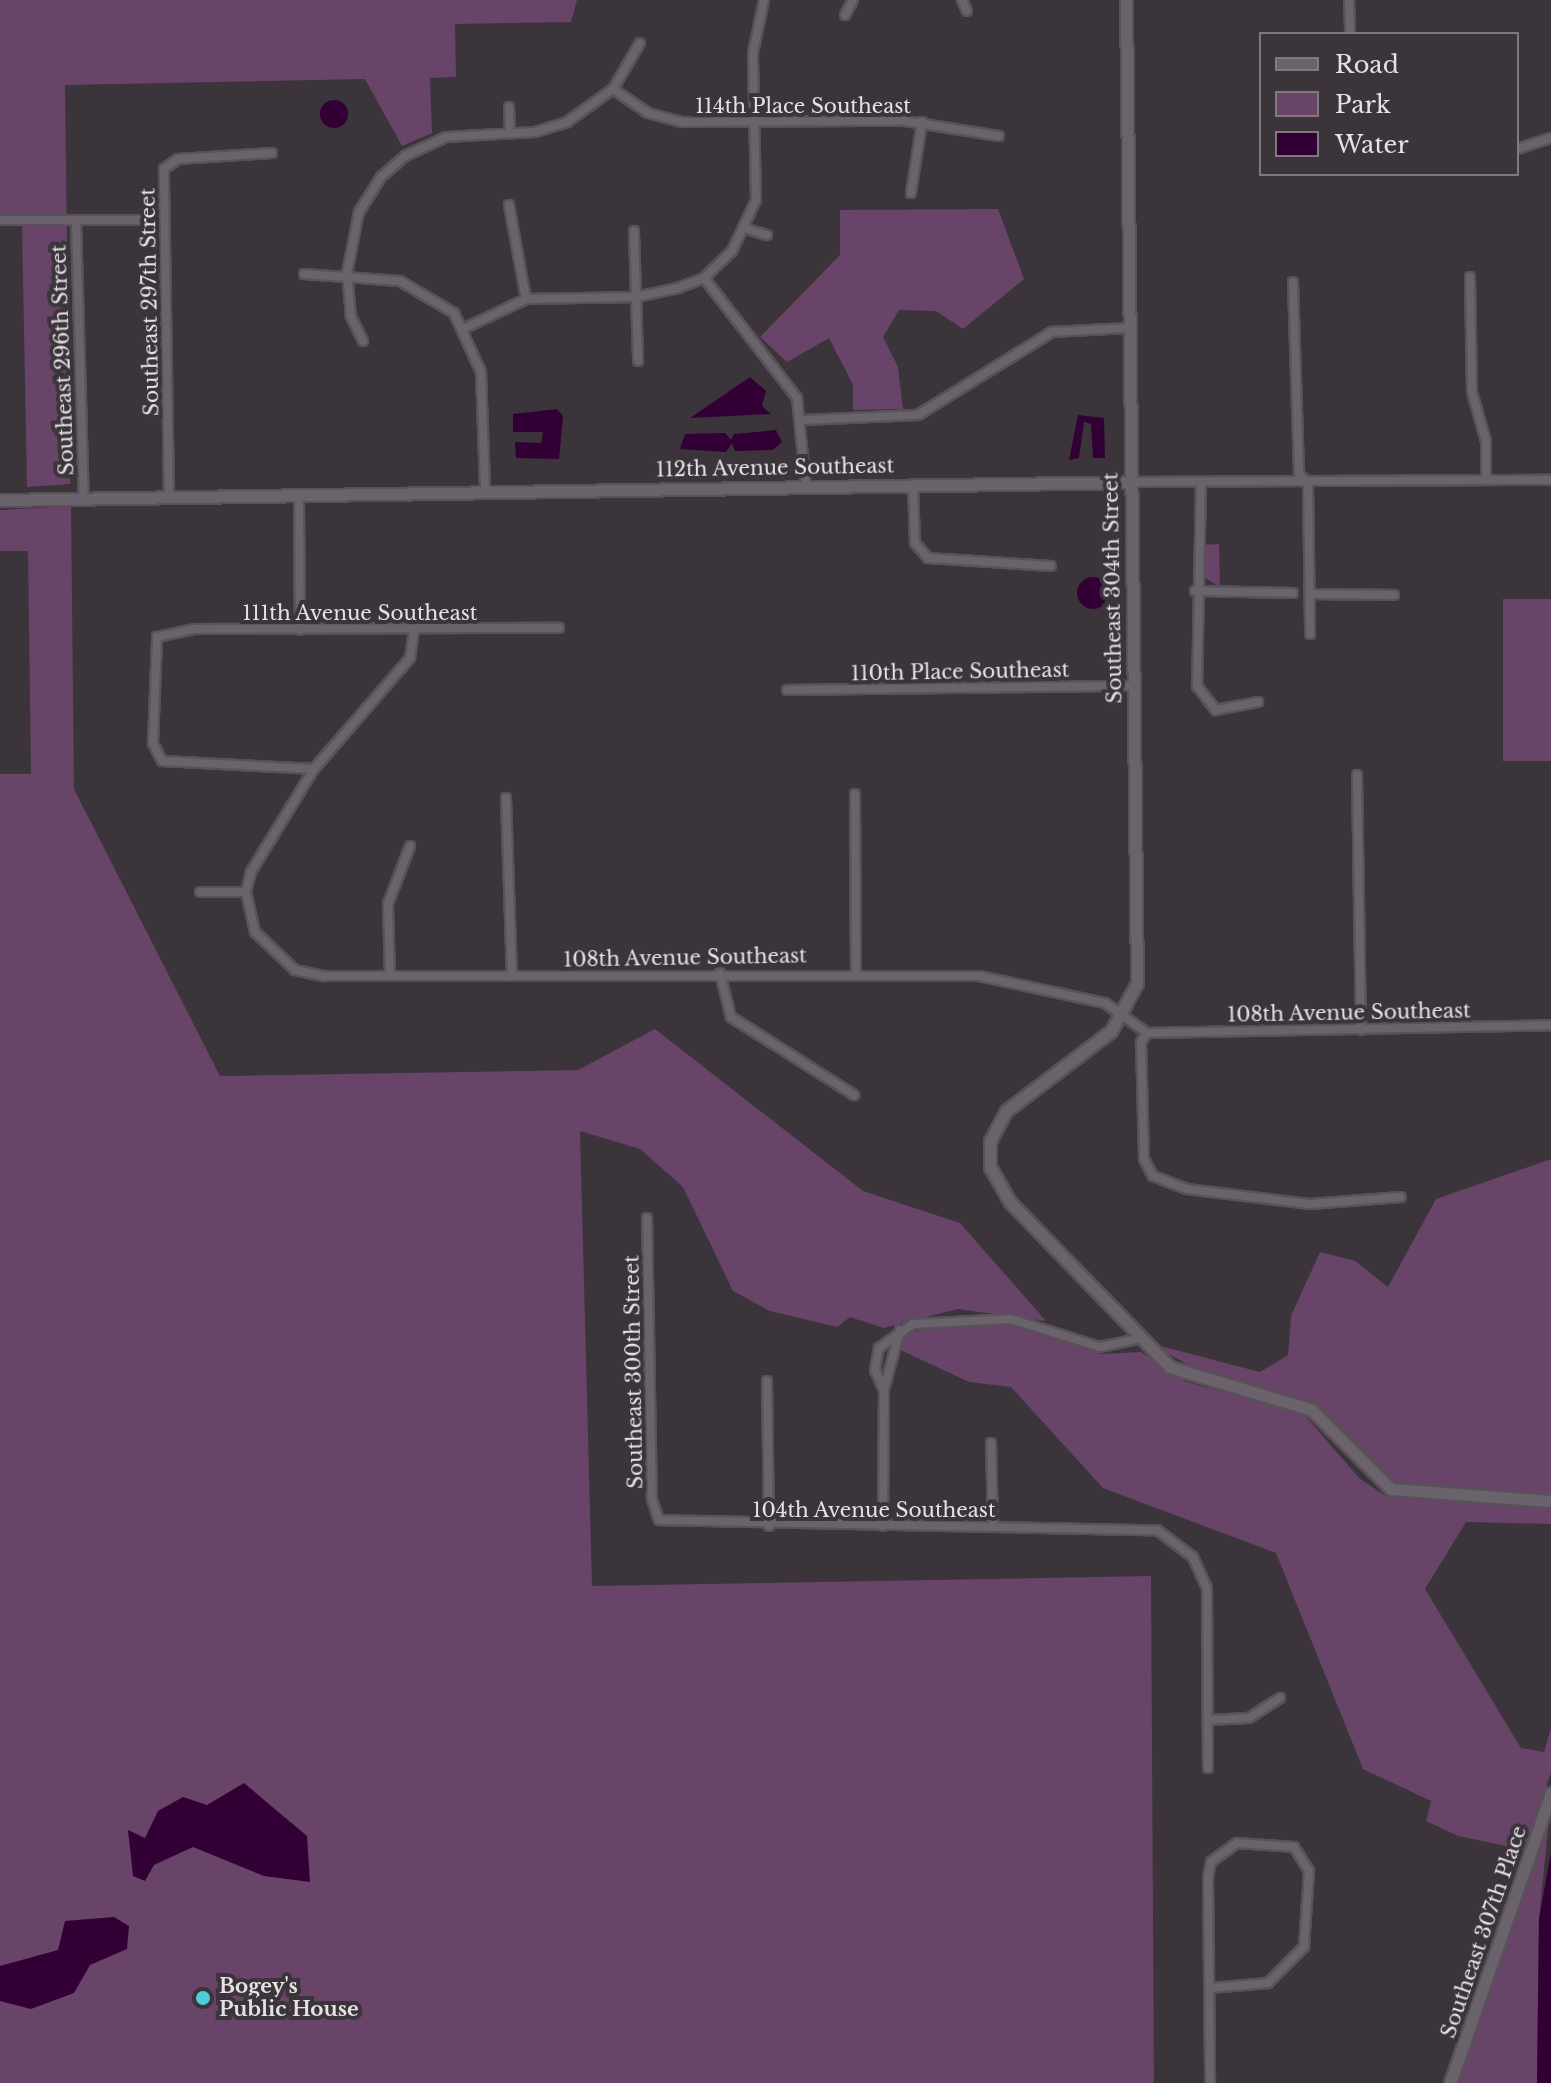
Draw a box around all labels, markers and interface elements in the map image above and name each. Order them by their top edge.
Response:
legend [1259,32,1519,176]
text: Road [1335,50,1399,79]
text: Park [1335,90,1391,119]
street label: 114th Place Southeast [695,94,911,118]
text: Water [1335,130,1409,159]
street label: Southeast 297th Street [136,188,164,416]
street label: Southeast 296th Street [47,244,79,476]
street label: 112th Avenue Southeast [655,454,895,482]
street label: Southeast 304th Street [1099,472,1127,704]
street label: 111th Avenue Southeast [242,601,478,625]
street label: 110th Place Southeast [851,658,1069,686]
street label: 108th Avenue Southeast [563,944,807,972]
street label: 108th Avenue Southeast [1227,999,1471,1027]
street label: Southeast 300th Street [620,1255,648,1489]
street label: 104th Avenue Southeast [752,1498,996,1522]
street label: Southeast 307th Place [1436,1823,1532,2041]
place label: Bogey's Public House [219,1974,359,2021]
marker: Bogey's Public House [194,1989,212,2007]

